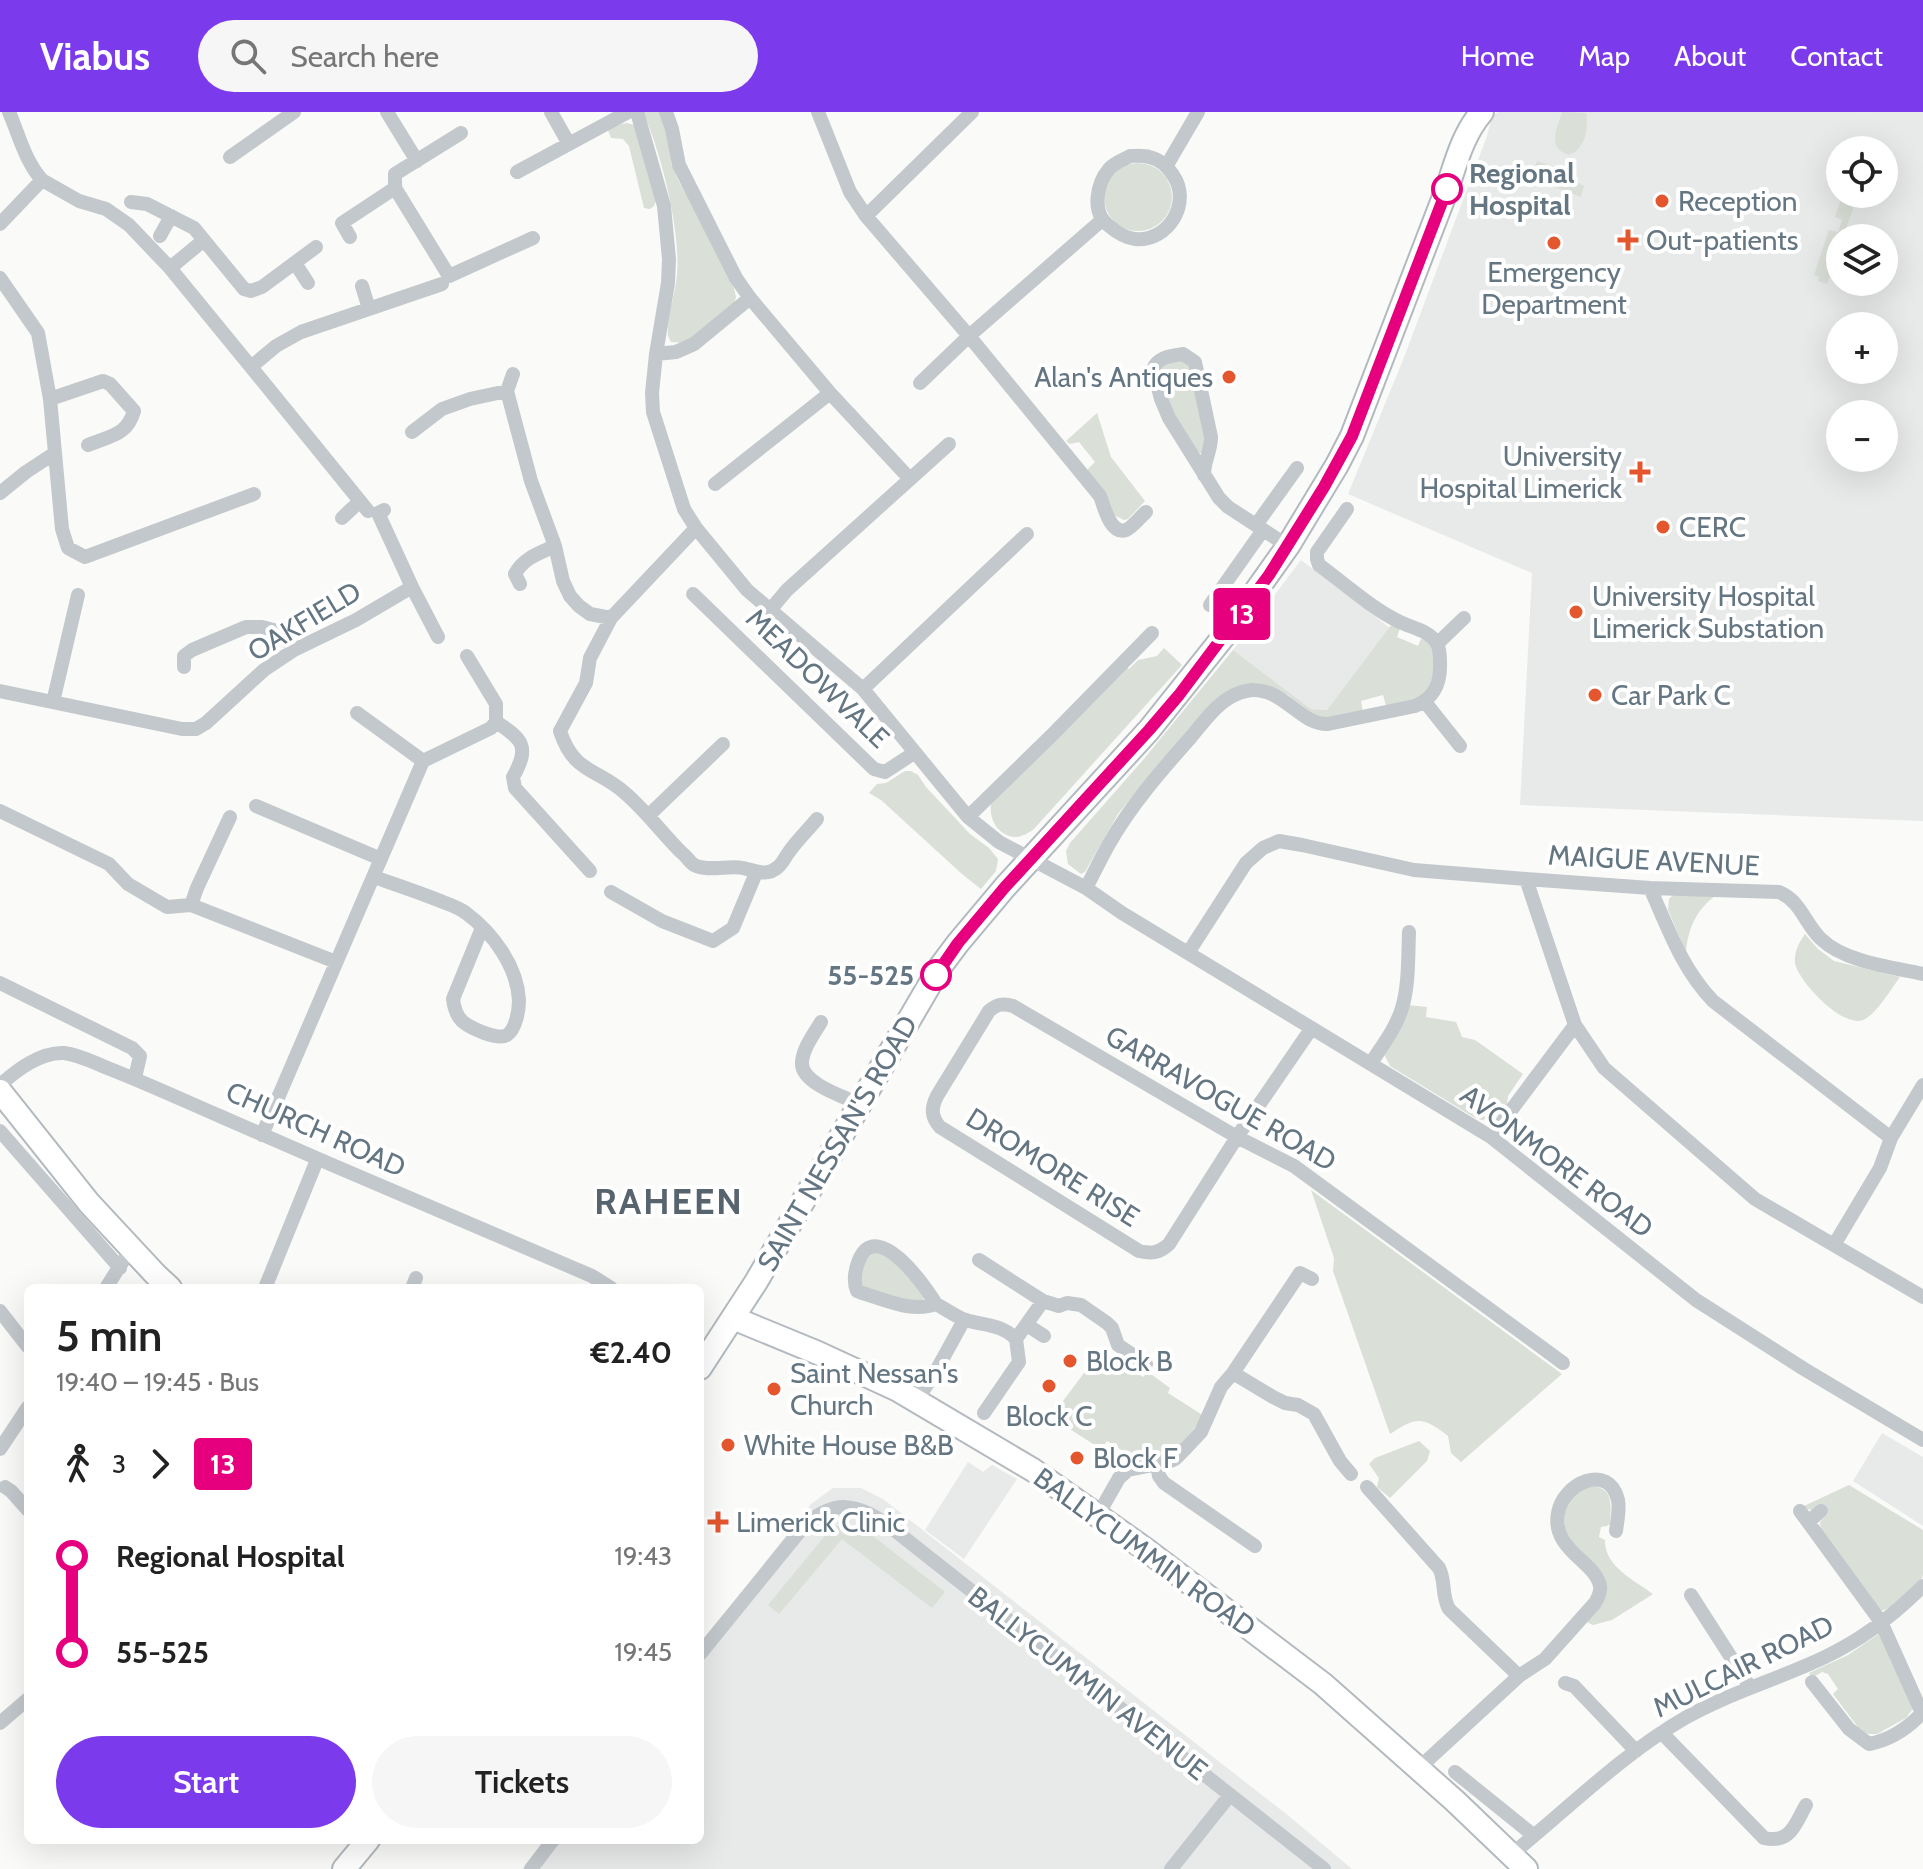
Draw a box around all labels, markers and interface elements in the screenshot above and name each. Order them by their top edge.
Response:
search box [198,20,758,92]
text: Viabus [40,33,150,80]
icon: search [226,34,270,78]
text: Search here [290,38,439,75]
text: Home [1461,39,1534,73]
text: Map [1578,39,1630,73]
text: About [1674,39,1746,73]
text: Contact [1790,39,1883,73]
map controls [1826,136,1898,472]
button: locate [1826,136,1898,208]
place label: Regional Hospital [1469,156,1575,222]
marker: Regional Hospital [1432,174,1462,204]
place label: Reception [1678,184,1797,218]
marker: Reception [1653,192,1671,210]
place label: Out-patients [1646,223,1798,257]
button: layers [1826,224,1898,296]
marker: Out-patients [1617,229,1639,251]
marker: Emergency Department [1545,234,1563,252]
place label: Emergency Department [1481,255,1627,321]
button: + [1826,312,1898,384]
place label: Alan's Antiques [1034,360,1213,394]
marker: Alan's Antiques [1220,368,1238,386]
button: − [1826,400,1898,472]
place label: University Hospital Limerick [1419,439,1622,505]
marker: University Hospital Limerick [1629,461,1651,483]
place label: CERC [1679,510,1746,544]
marker: CERC [1654,518,1672,536]
street label: OAKFIELD [241,574,367,668]
place label: University Hospital Limerick Substation [1592,579,1824,645]
line badge: 13 [1206,588,1278,640]
text: 13 [1229,597,1255,631]
street label: MEADOWVALE [739,601,897,755]
marker: University Hospital Limerick Substation [1567,603,1585,621]
place label: Car Park C [1611,678,1731,712]
marker: Car Park C [1586,686,1604,704]
street label: MAIGUE AVENUE [1547,837,1761,883]
place label: 55-525 [827,958,914,992]
marker: 55-525 [921,960,951,990]
street label: SAINT NESSAN'S ROAD [750,1009,924,1277]
street label: GARRAVOGUE ROAD [1100,1018,1342,1178]
street label: CHURCH ROAD [221,1074,411,1184]
street label: AVONMORE ROAD [1454,1078,1660,1244]
street label: DROMORE RISE [960,1100,1146,1234]
district label: RAHEEN [594,1179,744,1223]
text: 5 min [56,1309,162,1362]
text: €2.40 [590,1334,672,1371]
place label: Block B [1086,1344,1173,1378]
marker: Block B [1061,1352,1079,1370]
place label: Saint Nessan's Church [790,1356,958,1422]
text: 19:40 – 19:45 · Bus [56,1366,259,1398]
marker: Block C [1040,1377,1058,1395]
marker: Saint Nessan's Church [765,1380,783,1398]
place label: Block C [1005,1399,1093,1433]
place label: White House B&B [744,1428,954,1462]
marker: White House B&B [719,1436,737,1454]
place label: Block F [1093,1441,1178,1475]
icon: walk [56,1442,100,1486]
icon: forward [138,1442,182,1486]
text: 13 [210,1447,236,1481]
text: 3 [112,1448,126,1480]
marker: Block F [1068,1449,1086,1467]
street label: BALLYCUMMIN ROAD [1027,1460,1263,1644]
place label: Limerick Clinic [736,1505,905,1539]
marker: Limerick Clinic [707,1511,729,1533]
text: Regional Hospital [116,1538,345,1575]
text: 19:43 [614,1540,672,1572]
street label: BALLYCUMMIN AVENUE [962,1579,1214,1787]
street label: MULCAIR ROAD [1647,1608,1839,1724]
text: 55-525 [116,1634,209,1671]
text: 19:45 [614,1636,672,1668]
button: Start [56,1736,356,1828]
button: Tickets [372,1736,672,1828]

